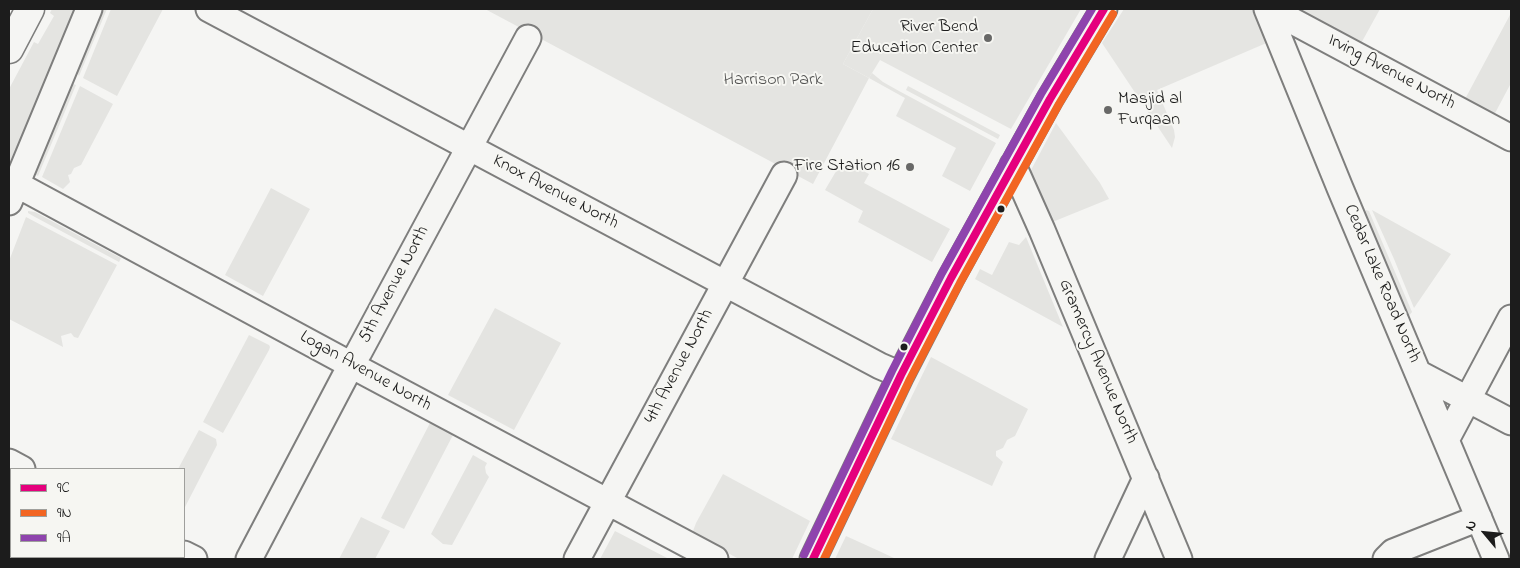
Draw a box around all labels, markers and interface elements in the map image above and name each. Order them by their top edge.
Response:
place label: River Bend Education Center [850,17,978,59]
street label: Irving Avenue North [1323,30,1459,116]
marker: River Bend Education Center [982,32,994,44]
park label: Harrison Park [724,70,822,92]
place label: Masjid al Furqaan [1118,89,1182,132]
marker: Masjid al Furqaan [1102,104,1114,116]
street label: Knox Avenue North [488,151,622,235]
place label: Fire Station 16 [794,156,900,178]
marker: Fire Station 16 [904,161,916,173]
street label: Cedar Lake Road North [1338,202,1424,366]
unlabelled marker [996,204,1006,214]
street label: 5th Avenue North [355,223,435,347]
street label: Gramercy Avenue North [1053,276,1141,448]
street label: 4th Avenue North [641,306,719,428]
street label: Logan Avenue North [295,327,435,417]
unlabelled marker [899,342,909,352]
legend [10,468,185,558]
text: 9C [57,477,70,499]
text: 9N [57,502,72,524]
north arrow [1460,508,1510,558]
text: N [1460,517,1483,535]
text: 9A [57,527,71,549]

